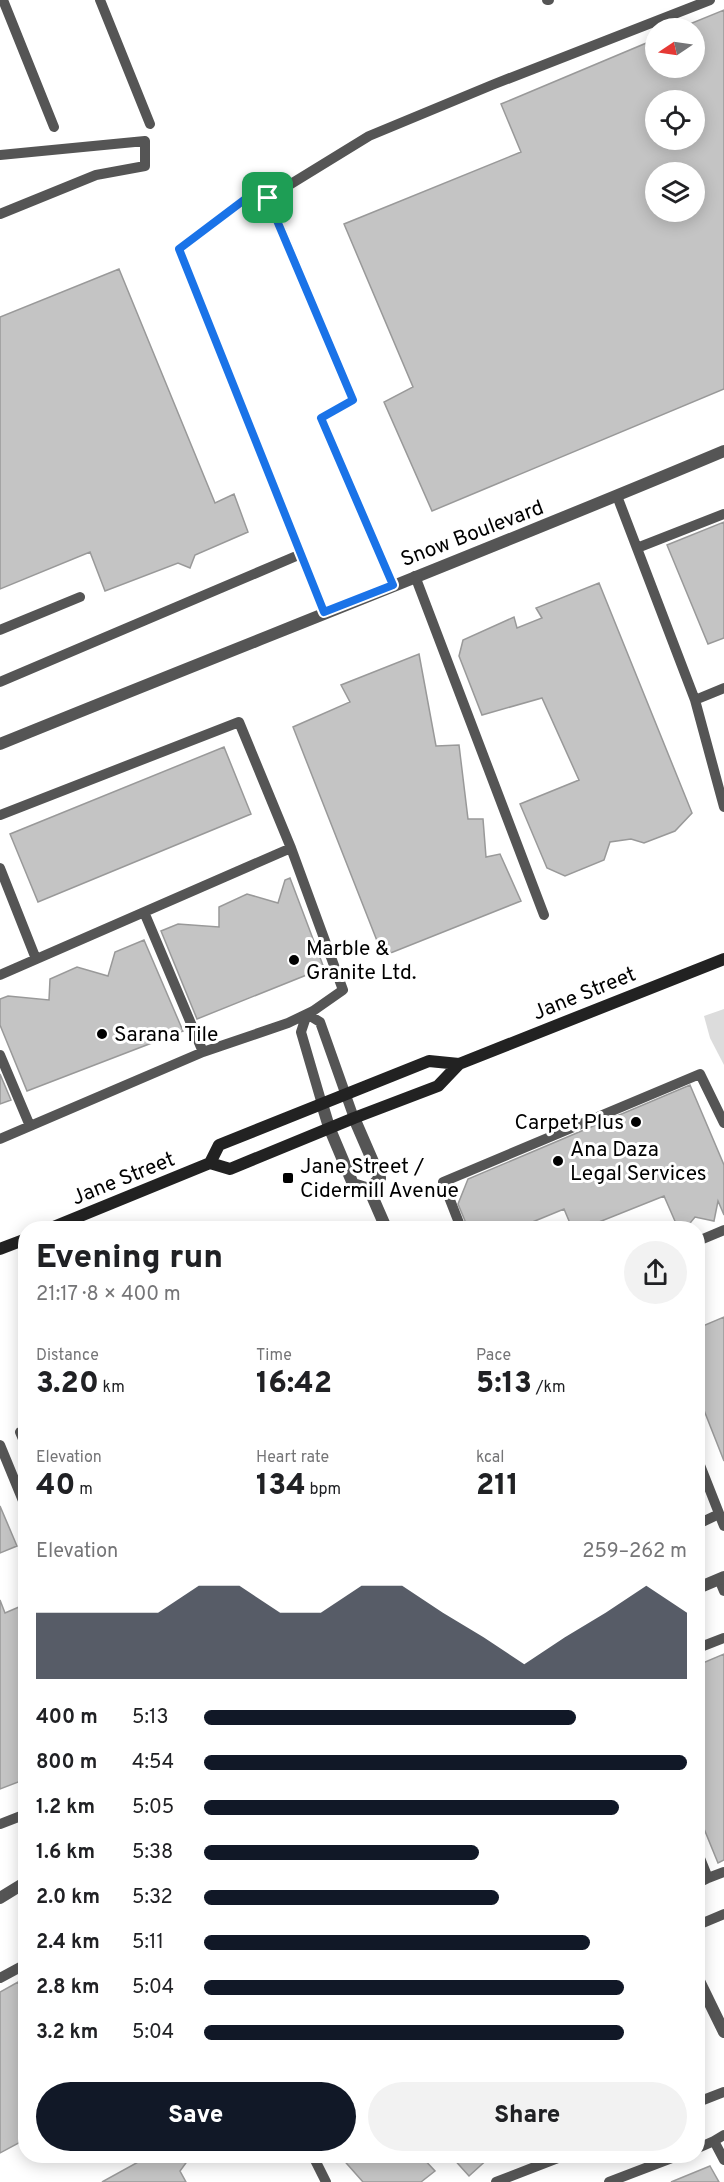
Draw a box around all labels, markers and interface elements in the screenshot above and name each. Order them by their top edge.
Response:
north arrow [645,18,705,78]
map controls [645,18,705,222]
button: locate [645,90,705,150]
button: layers [645,162,705,222]
pin [242,172,293,223]
icon: arrive [251,181,284,214]
street label: Snow Boulevard [397,495,548,574]
place label: Marble & Granite Ltd. [306,936,416,987]
marker: Marble & Granite Ltd. [287,953,301,967]
street label: Jane Street [529,961,640,1027]
place label: Sarana Tile [114,1022,218,1049]
marker: Sarana Tile [95,1027,109,1041]
place label: Carpet Plus [514,1110,624,1137]
marker: Carpet Plus [629,1115,643,1129]
place label: Ana Daza Legal Services [570,1137,707,1188]
street label: Jane Street [68,1146,179,1212]
place label: Jane Street / Cidermill Avenue [300,1154,459,1205]
marker: Ana Daza Legal Services [551,1154,565,1168]
marker: Jane Street / Cidermill Avenue [281,1171,295,1185]
text: Evening run [36,1238,223,1280]
button: share [624,1241,687,1304]
text: 21:17 · 8 × 400 m [36,1282,181,1308]
text: Distance [36,1346,99,1366]
text: Time [256,1346,292,1366]
text: Pace [476,1346,511,1366]
text: 3.20 [36,1366,99,1403]
text: 16:42 [256,1366,332,1403]
text: 5:13 [476,1366,532,1403]
text: km [99,1378,125,1398]
text: /km [532,1378,566,1398]
text: Elevation [36,1448,102,1468]
text: Heart rate [256,1448,329,1468]
text: kcal [476,1448,504,1468]
text: 40 [36,1468,75,1505]
text: 134 [256,1468,306,1505]
text: 211 [476,1468,519,1505]
text: m [75,1480,93,1500]
text: bpm [306,1480,341,1500]
text: Elevation [36,1539,118,1565]
text: 259–262 m [582,1539,687,1565]
text: 400 m [36,1705,98,1731]
text: 5:13 [132,1705,168,1731]
text: 800 m [36,1750,97,1776]
text: 4:54 [132,1750,174,1776]
text: 1.2 km [36,1795,95,1821]
text: 5:05 [132,1795,174,1821]
text: 1.6 km [36,1840,95,1866]
text: 5:38 [132,1840,173,1866]
text: 2.0 km [36,1885,100,1911]
text: 5:32 [132,1885,173,1911]
text: 2.4 km [36,1930,100,1956]
text: 5:11 [132,1930,164,1956]
text: 2.8 km [36,1975,99,2001]
text: 5:04 [132,1975,174,2001]
text: 3.2 km [36,2020,98,2046]
text: 5:04 [132,2020,174,2046]
button: Save [36,2082,356,2151]
button: Share [368,2082,687,2151]

